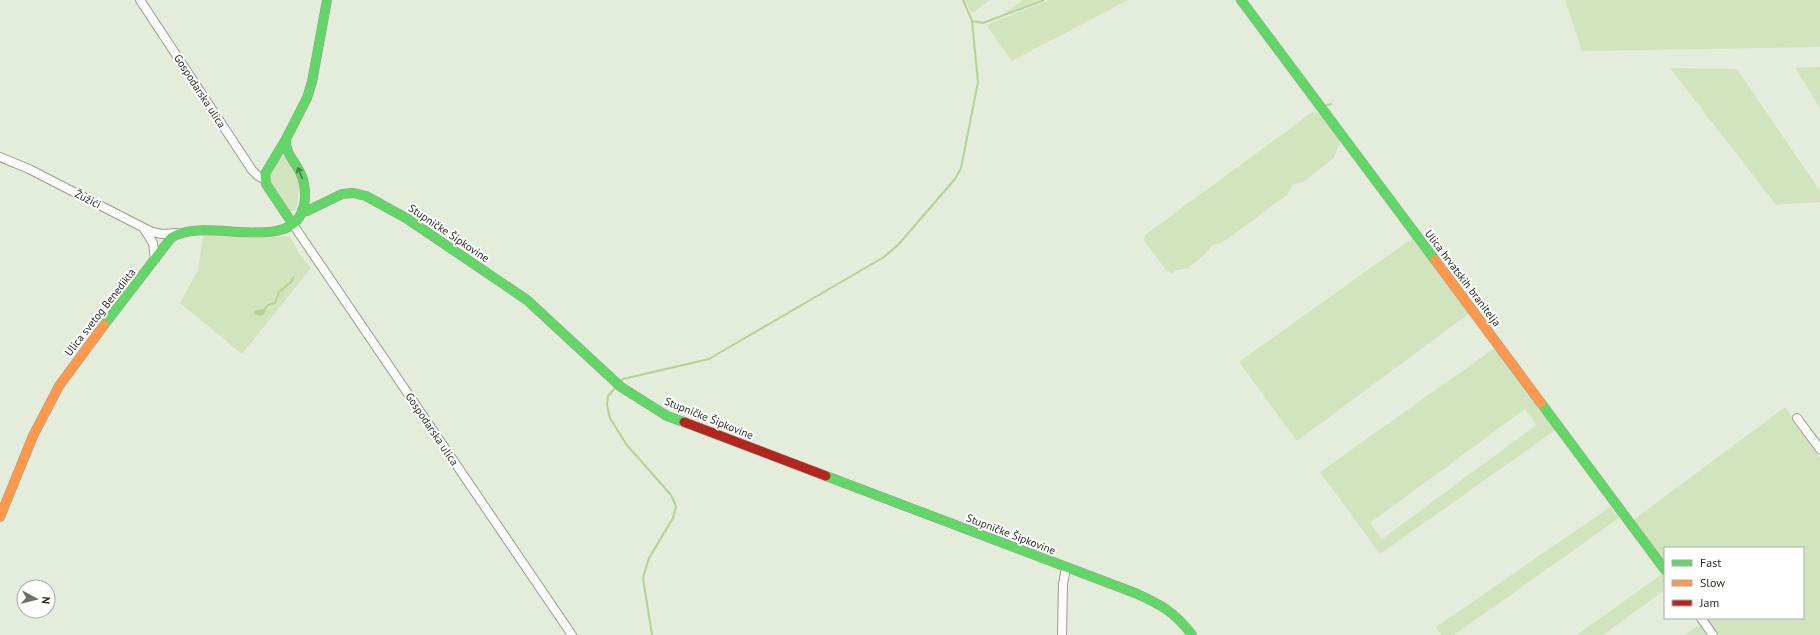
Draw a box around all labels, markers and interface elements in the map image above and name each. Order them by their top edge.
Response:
street label: Gospodarska ulica [171,52,229,130]
one-way arrow [295,168,303,180]
street label: Žužići [73,187,103,211]
street label: Stupničke Šipkovine [406,201,492,265]
street label: Ulica hrvatskih branitelja [1422,227,1504,329]
street label: Ulica svetog Benedikta [61,265,139,359]
street label: Gospodarska ulica [402,390,462,468]
street label: Stupničke Šipkovine [663,394,756,442]
street label: Stupničke Šipkovine [964,511,1058,558]
legend [1664,547,1804,619]
text: Fast [1700,555,1721,570]
text: Slow [1700,575,1725,590]
north arrow [16,579,56,619]
text: Jam [1699,595,1719,610]
text: N [39,596,53,605]

